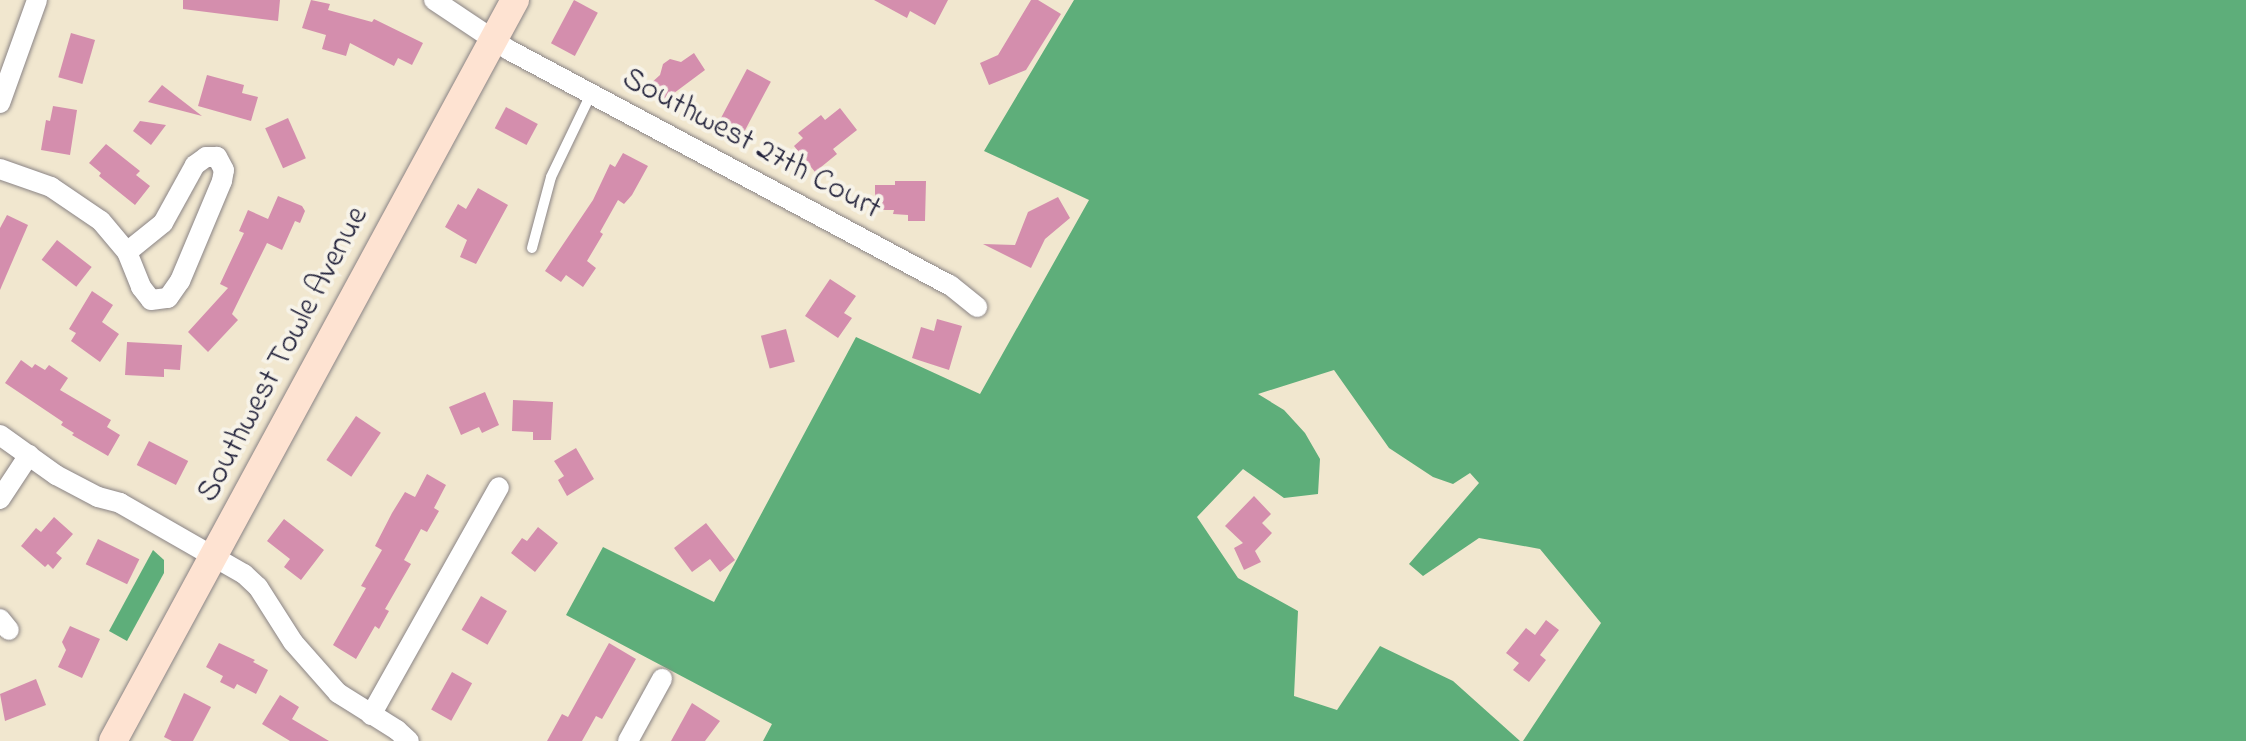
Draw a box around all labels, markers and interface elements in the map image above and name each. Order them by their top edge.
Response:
street label: Southwest 27th Court [615,60,887,230]
street label: Southwest Towle Avenue [190,201,378,509]

